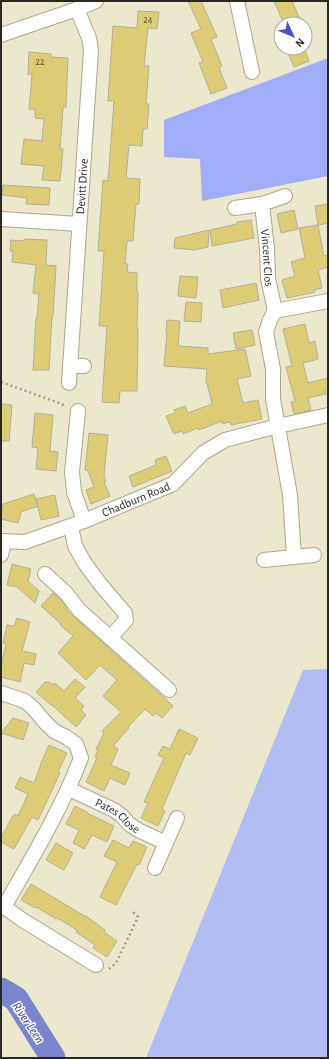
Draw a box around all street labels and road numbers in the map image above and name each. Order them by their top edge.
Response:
street label: Devitt Drive [74,158,90,215]
street label: Vincent Clos [259,228,276,288]
street label: Chadburn Road [100,480,172,519]
street label: Pates Close [94,796,142,836]

